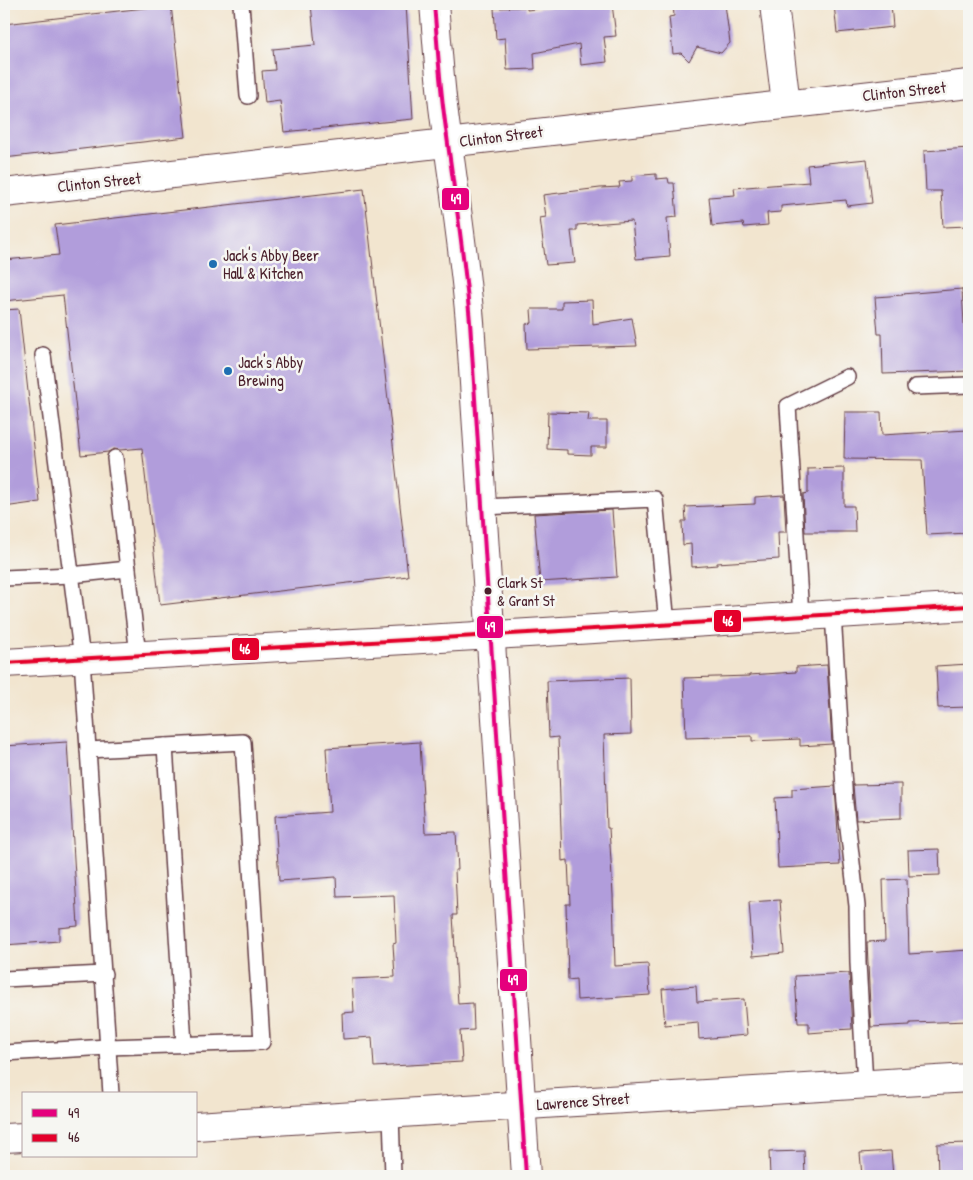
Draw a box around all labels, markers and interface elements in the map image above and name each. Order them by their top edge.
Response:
street label: Clinton Street [861,76,947,106]
street label: Clinton Street [458,120,544,152]
street label: Clinton Street [56,167,142,197]
line badge: 49 [441,187,470,211]
text: 49 [451,189,462,208]
place label: Jack's Abby Beer Hall & Kitchen [223,244,319,284]
marker: Jack's Abby Beer Hall & Kitchen [207,258,219,270]
place label: Jack's Abby Brewing [238,351,303,391]
marker: Jack's Abby Brewing [222,365,234,377]
place label: Clark St & Grant St [497,572,556,611]
marker: Clark St & Grant St [483,586,493,596]
line badge: 46 [713,609,742,633]
text: 46 [723,611,734,630]
line badge: 49 [476,615,504,639]
text: 49 [485,617,496,636]
line badge: 46 [231,637,260,661]
text: 46 [240,639,251,658]
line badge: 49 [499,968,528,992]
text: 49 [508,970,519,989]
street label: Lawrence Street [536,1087,631,1115]
legend [22,1092,198,1158]
text: 49 [68,1102,80,1123]
text: 46 [68,1126,80,1147]

